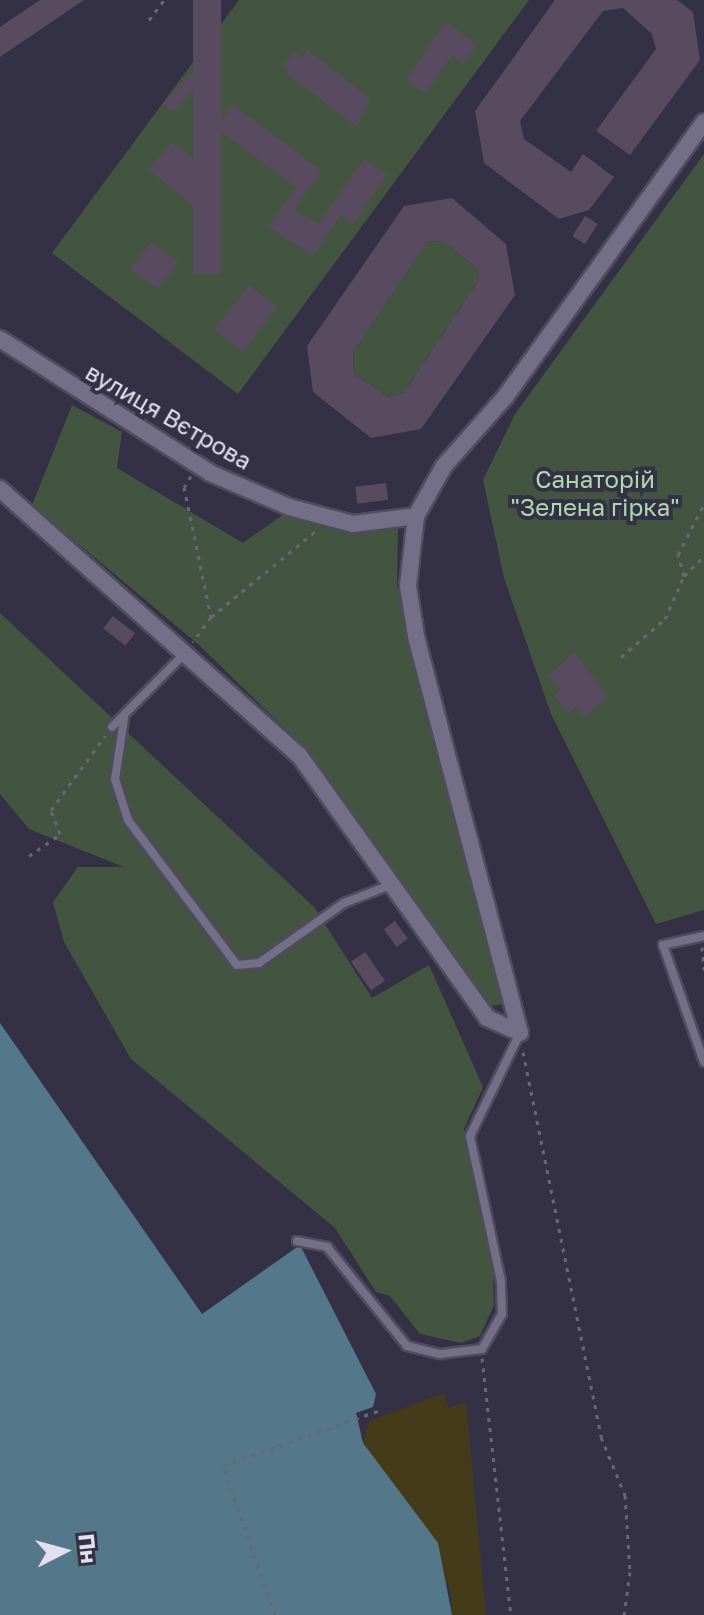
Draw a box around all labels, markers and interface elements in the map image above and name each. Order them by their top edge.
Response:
street label: вулиця Вєтрова [81,357,257,475]
park label: Санаторій "Зелена гірка" [510,465,680,521]
north arrow [24,1511,104,1591]
text: Пн [73,1532,103,1565]

